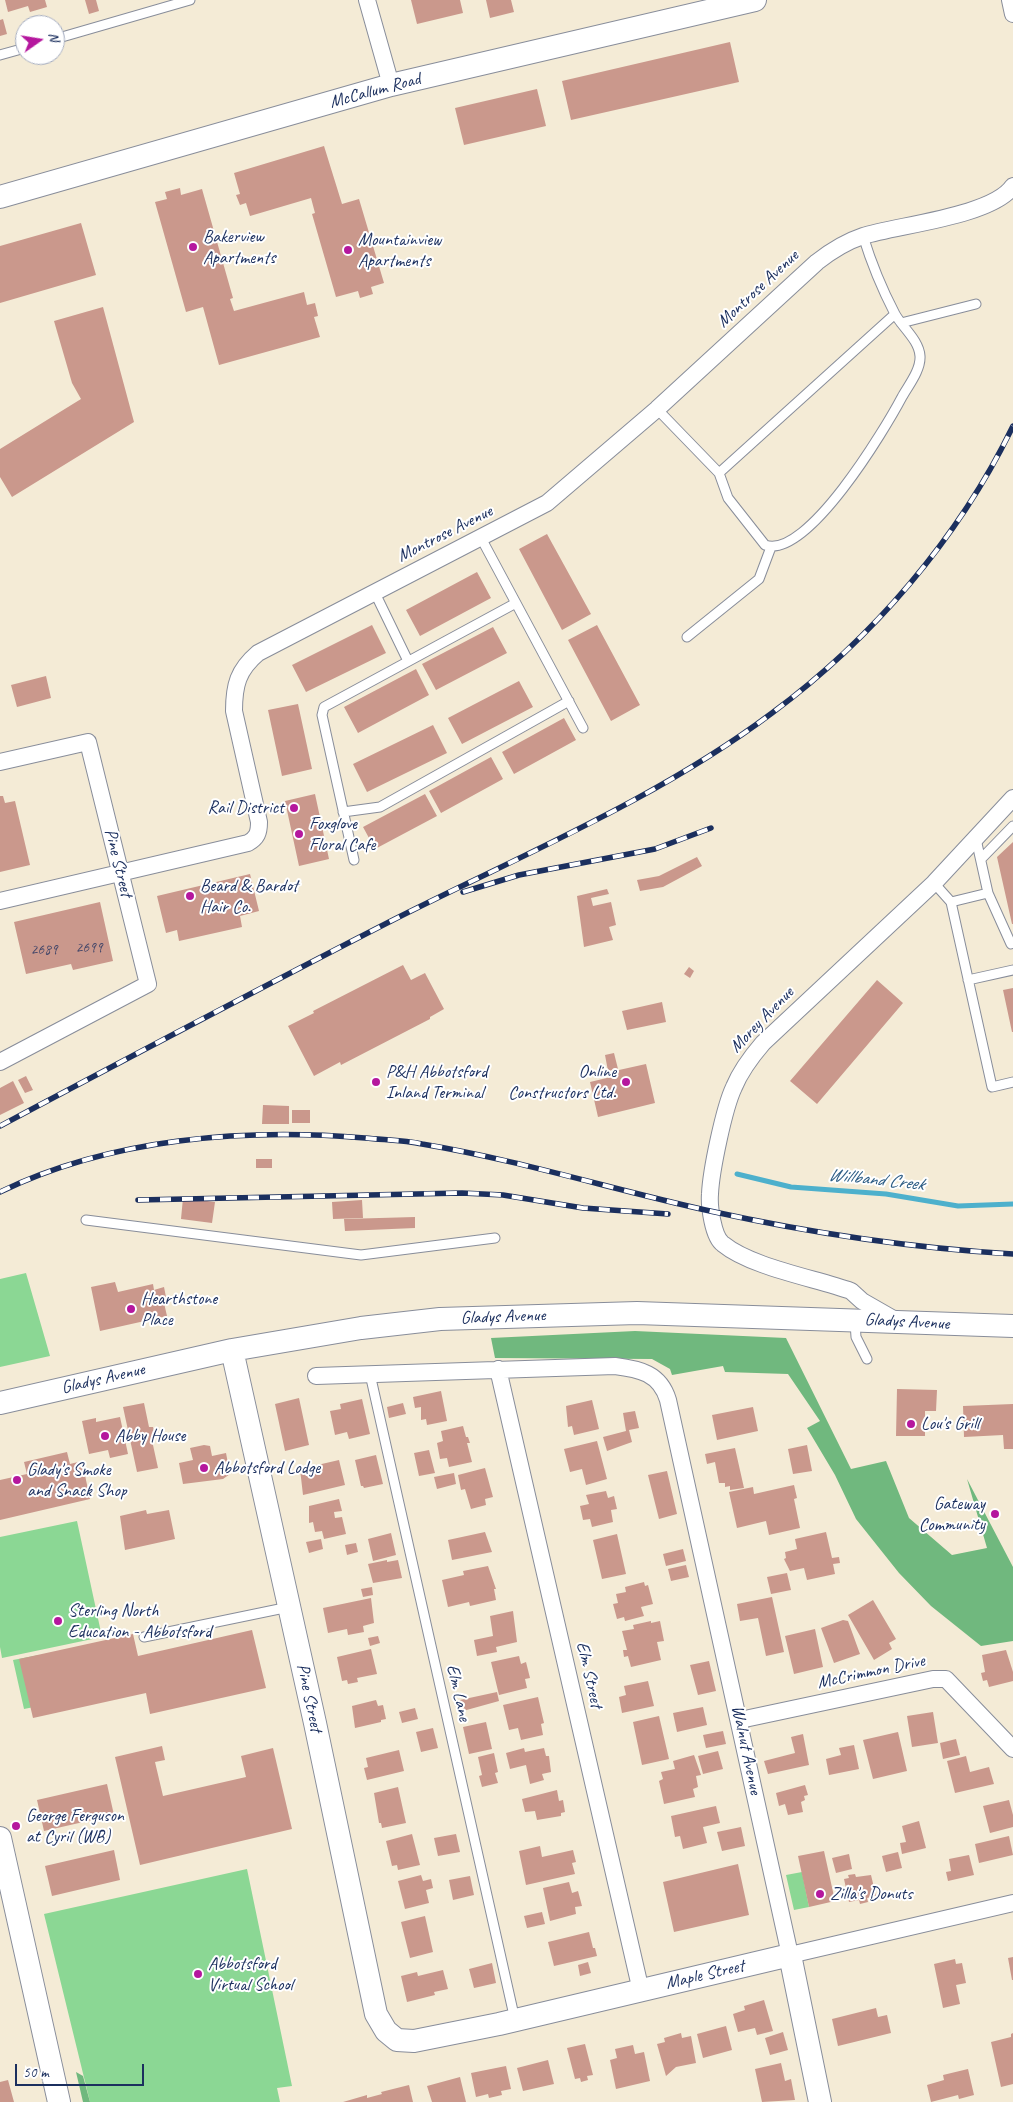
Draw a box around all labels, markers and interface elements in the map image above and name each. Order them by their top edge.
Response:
north arrow [15,15,65,65]
text: N [45,31,63,43]
street label: McCallum Road [327,69,423,113]
place label: Bakerview Apartments [203,226,275,268]
place label: Mountainview Apartments [358,229,441,272]
marker: Bakerview Apartments [187,241,199,253]
marker: Mountainview Apartments [342,244,354,256]
street label: Montrose Avenue [713,246,803,332]
street label: Montrose Avenue [394,501,496,567]
place label: Rail District [208,797,284,819]
marker: Rail District [288,802,300,814]
place label: Foxglove Floral Cafe [309,813,375,856]
street label: Pine Street [99,827,137,899]
marker: Foxglove Floral Cafe [293,828,305,840]
place label: Beard & Bardot Hair Co. [200,875,298,918]
marker: Beard & Bardot Hair Co. [184,890,196,902]
house number: 2699 [76,939,102,957]
house number: 2689 [31,941,57,959]
street label: Morey Avenue [725,982,799,1058]
place label: P&H Abbotsford Inland Terminal [386,1061,487,1104]
place label: Online Constructors Ltd. [508,1061,616,1104]
marker: P&H Abbotsford Inland Terminal [370,1076,382,1088]
marker: Online Constructors Ltd. [620,1076,632,1088]
water label: Willband Creek [827,1164,925,1196]
place label: Hearthstone Place [141,1288,217,1330]
marker: Hearthstone Place [125,1303,137,1315]
street label: Gladys Avenue [460,1305,546,1329]
street label: Gladys Avenue [864,1309,950,1335]
street label: Gladys Avenue [59,1359,147,1399]
place label: Lou's Grill [921,1413,979,1435]
marker: Lou's Grill [905,1418,917,1430]
place label: Abby House [115,1425,185,1447]
marker: Abby House [99,1430,111,1442]
place label: Abbotsford Lodge [214,1457,320,1479]
place label: Glady's Smoke and Snack Shop [27,1459,127,1502]
marker: Abbotsford Lodge [198,1462,210,1474]
marker: Glady's Smoke and Snack Shop [11,1474,23,1486]
place label: Gateway Community [919,1493,985,1536]
marker: Gateway Community [989,1508,1001,1520]
place label: Sterling North Education - Abbotsford [68,1600,211,1642]
marker: Sterling North Education - Abbotsford [52,1615,64,1627]
street label: Elm Street [571,1640,607,1710]
street label: McCrimmon Drive [815,1650,927,1694]
street label: Pine Street [291,1662,327,1734]
street label: Elm Lane [441,1663,475,1723]
street label: Walnut Avenue [726,1704,766,1796]
place label: George Ferguson at Cyril (WB) [26,1805,124,1848]
marker: George Ferguson at Cyril (WB) [10,1820,22,1832]
place label: Zilla's Donuts [830,1883,912,1905]
marker: Zilla's Donuts [814,1888,826,1900]
place label: Abbotsford Virtual School [208,1953,293,1996]
street label: Maple Street [664,1955,746,1995]
marker: Abbotsford Virtual School [192,1968,204,1980]
scale bar [18,2054,146,2086]
text: 50 m [23,2063,49,2082]

